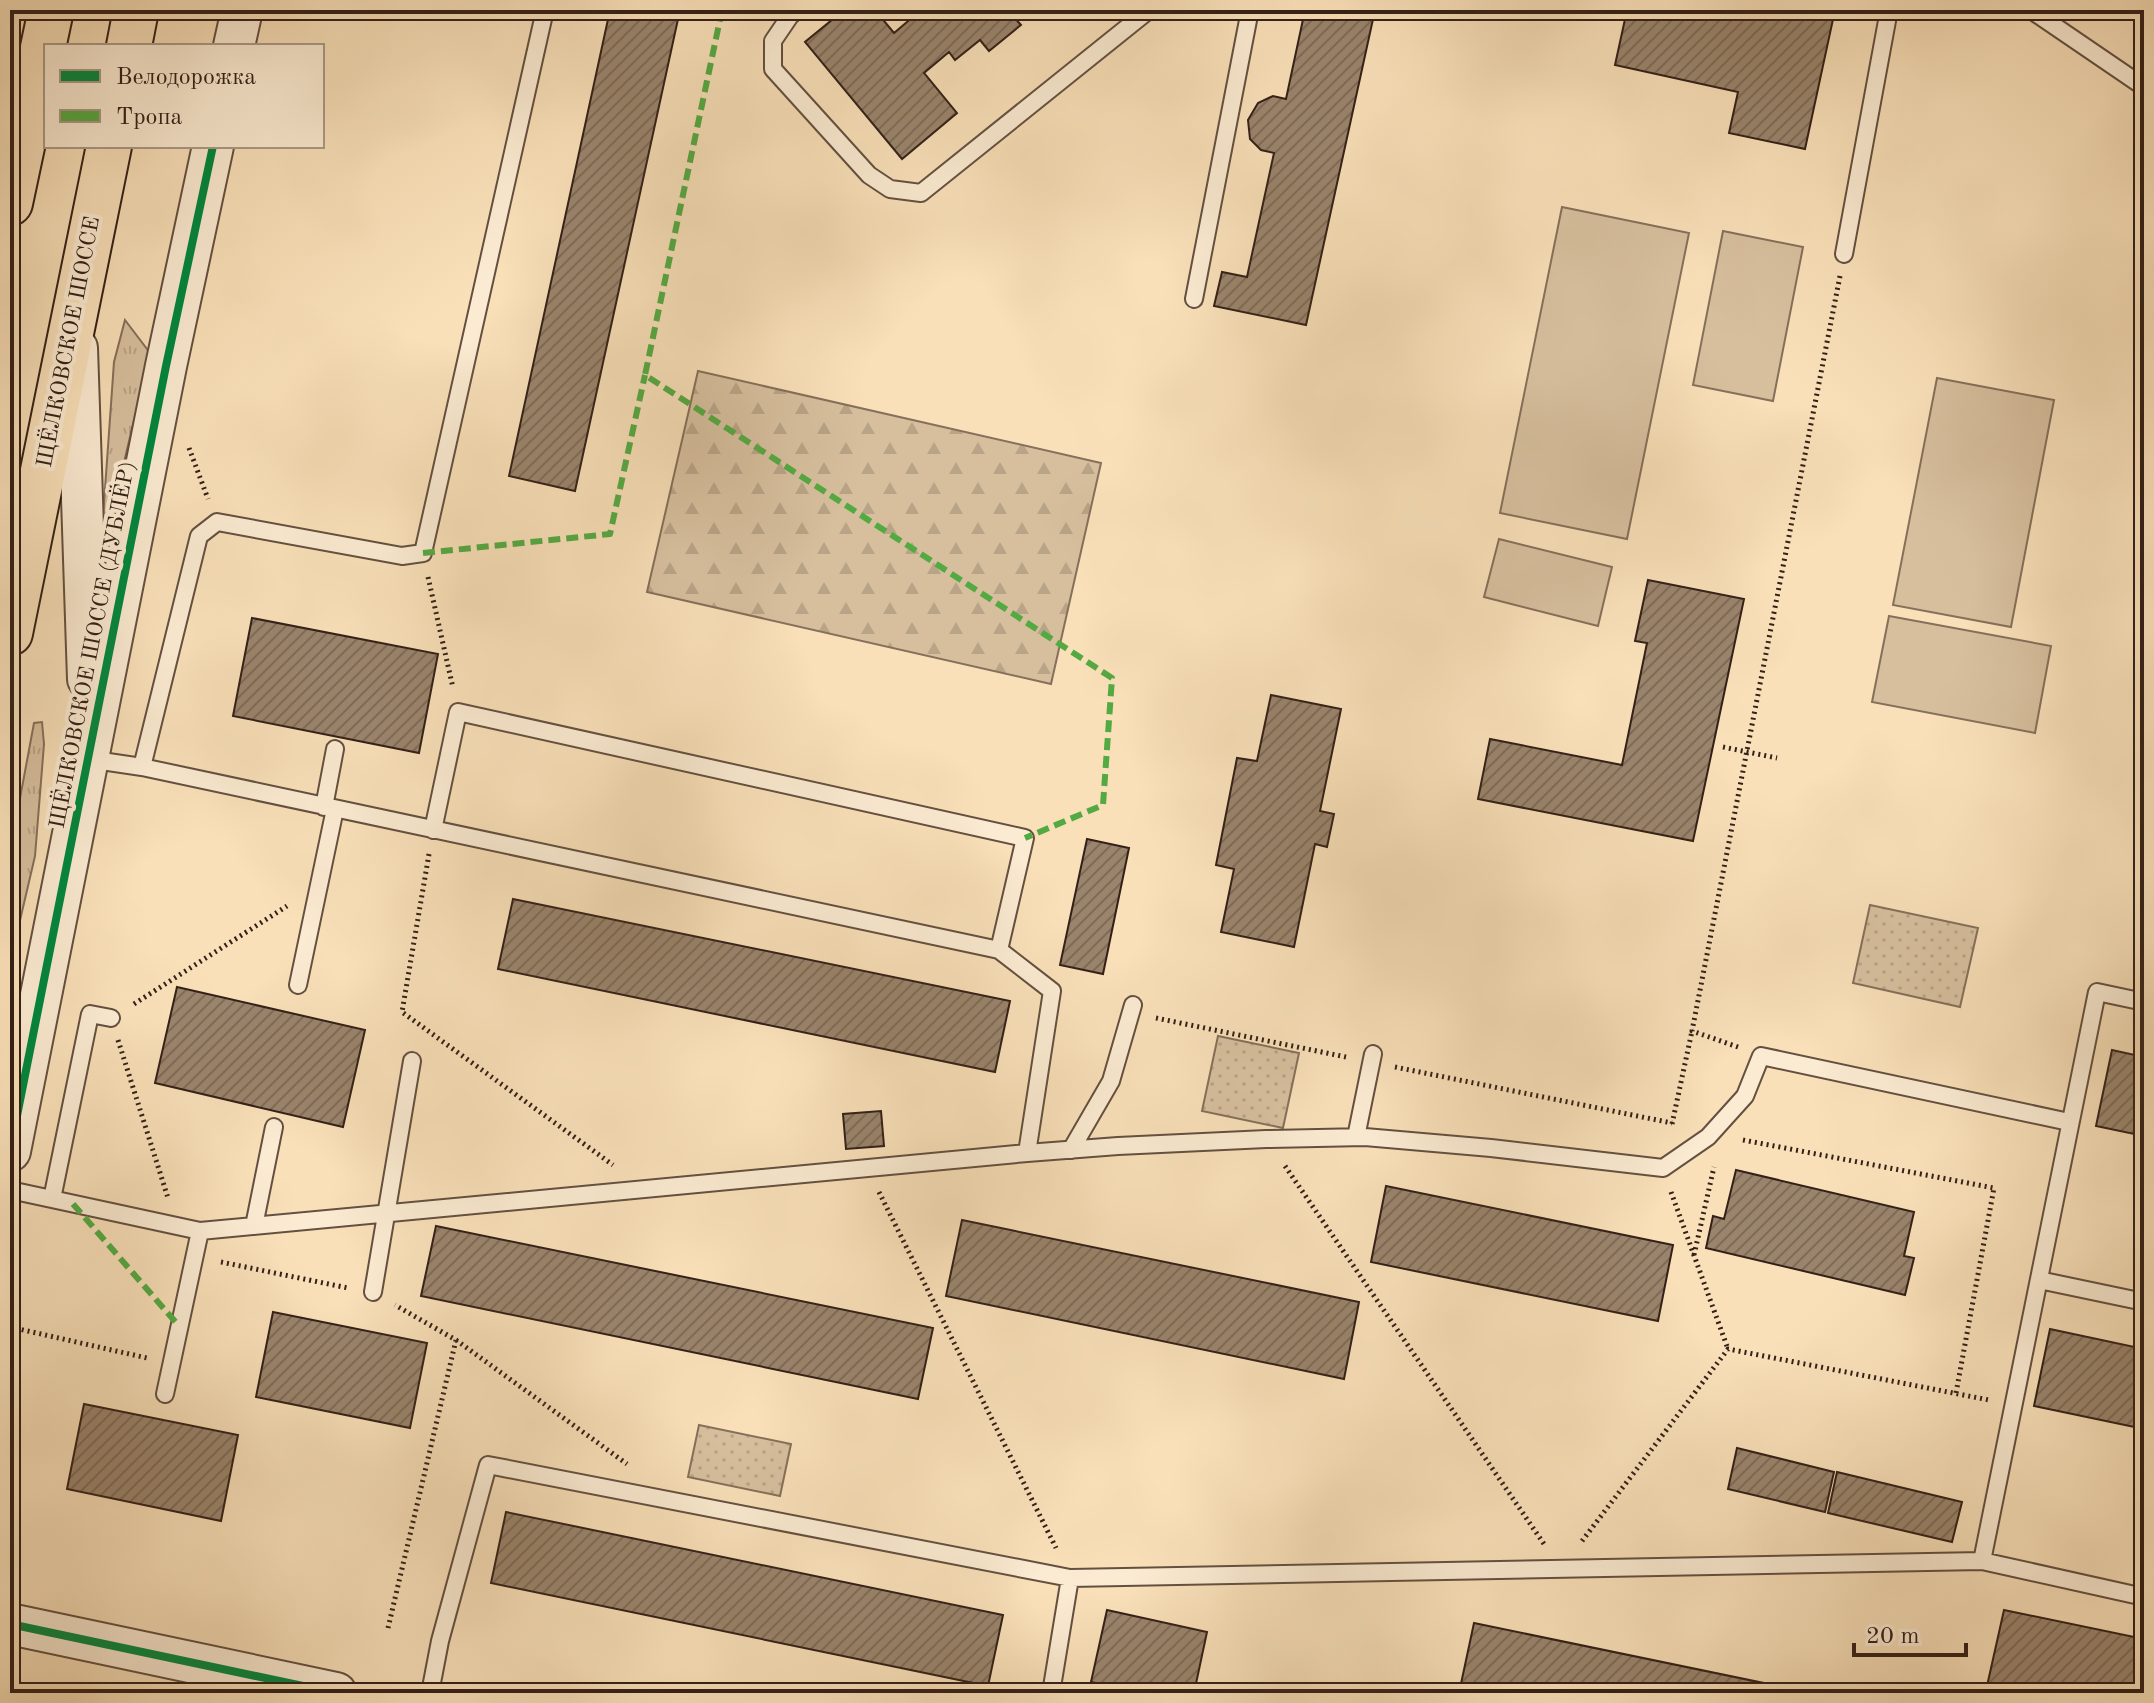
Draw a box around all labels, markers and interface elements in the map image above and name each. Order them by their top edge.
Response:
legend [44,44,324,148]
text: Велодорожка [116,66,256,90]
text: Тропа [116,106,183,130]
street label: ЩЁЛКОВСКОЕ ШОССЕ [31,214,104,469]
street label: ЩЁЛКОВСКОЕ ШОССЕ (ДУБЛЁР) [44,459,139,831]
scale bar [1854,1607,1966,1657]
text: 20 m [1866,1625,1920,1649]

